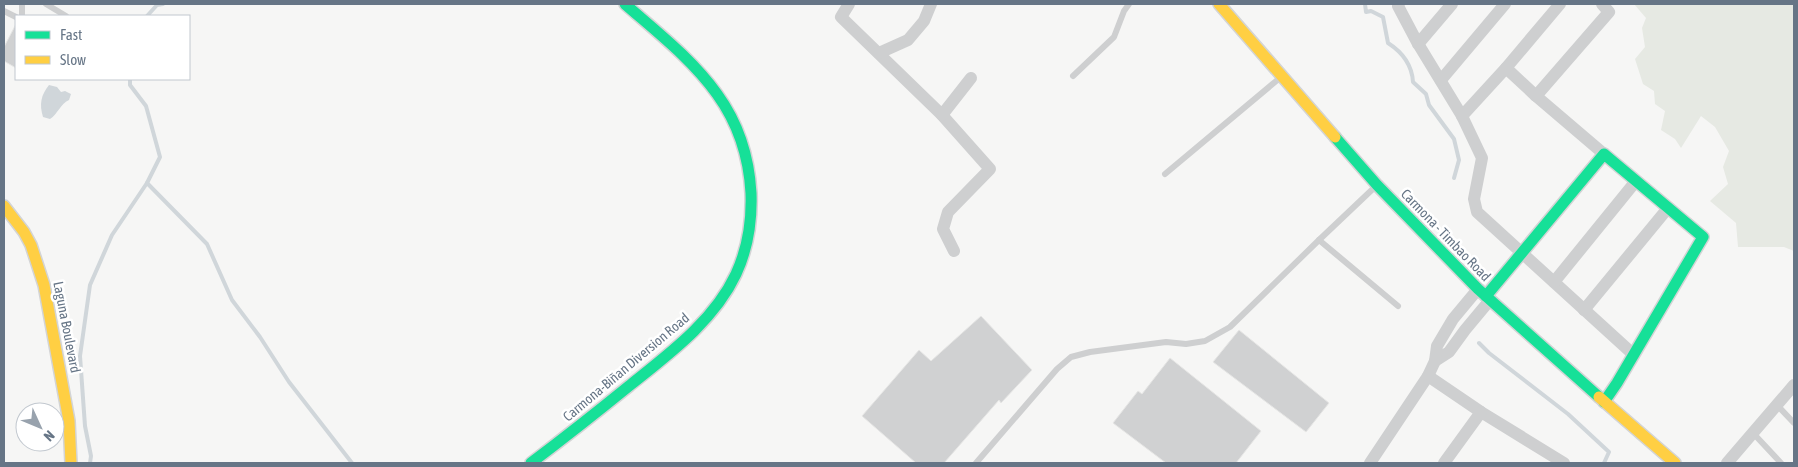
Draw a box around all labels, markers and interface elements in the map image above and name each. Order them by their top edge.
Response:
legend [15,15,190,80]
text: Fast [60,26,82,43]
text: Slow [60,51,86,68]
street label: Carmona - Timbao Road [1398,186,1494,284]
street label: Laguna Boulevard [50,280,84,374]
street label: Carmona-Biñan Diversion Road [560,310,692,424]
north arrow [15,402,65,452]
text: N [41,428,58,445]

